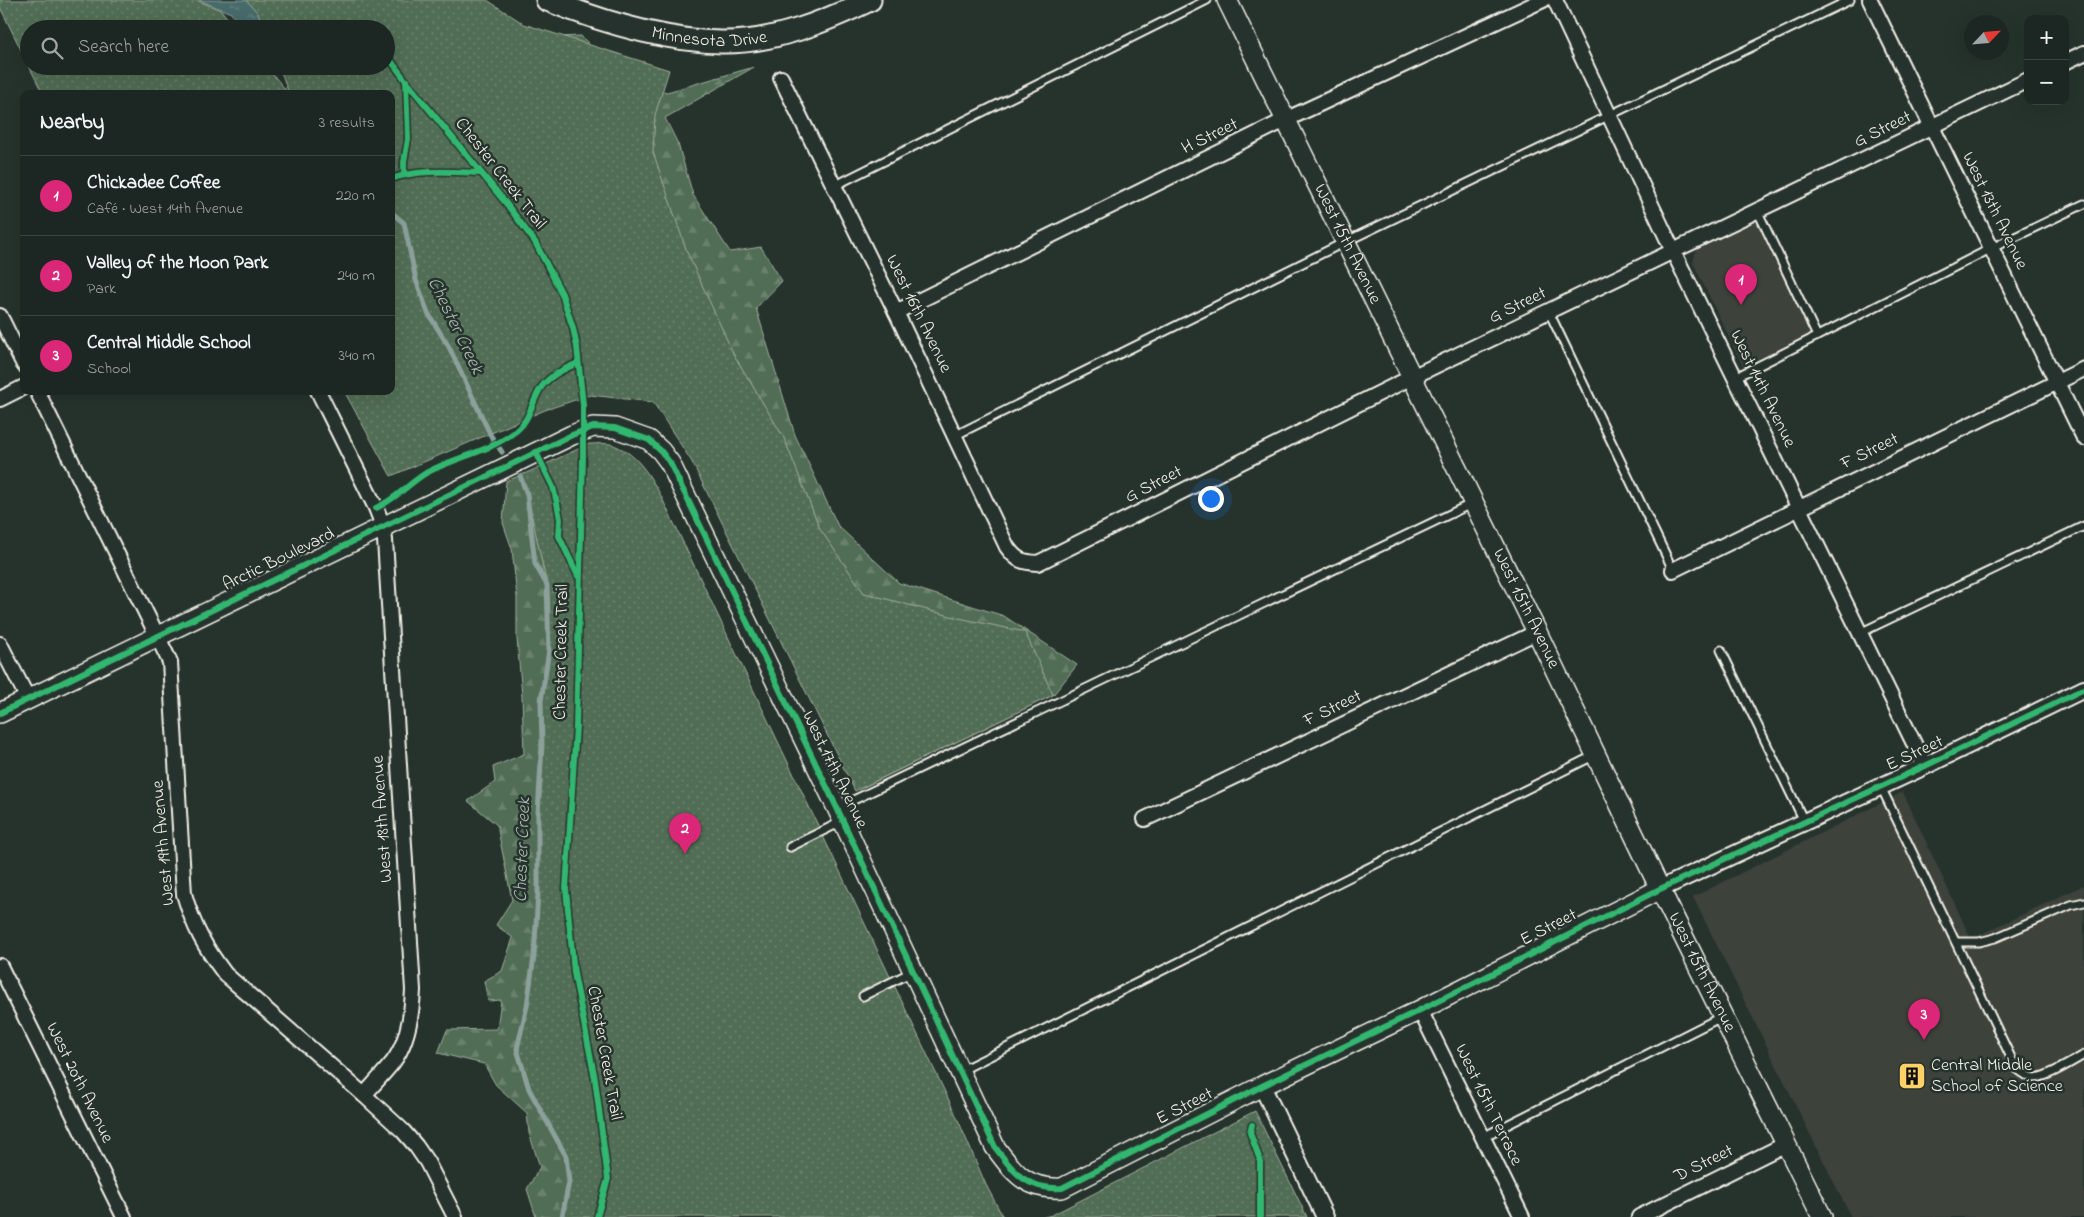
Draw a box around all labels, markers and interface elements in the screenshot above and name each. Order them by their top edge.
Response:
north arrow [1964,15,2009,60]
map controls [2024,15,2069,105]
button: + [2024,15,2069,60]
search box [20,20,395,75]
street label: Minnesota Drive [649,20,770,55]
icon: search [38,34,66,62]
text: Search here [78,34,169,61]
button: − [2024,60,2069,105]
street label: G Street [1850,105,1916,155]
text: Nearby [40,108,104,138]
text: 3 results [319,111,375,135]
street label: H Street [1177,112,1243,162]
street label: Chester Creek Trail [448,113,552,235]
street label: West 13th Avenue [1954,148,2034,275]
text: Chickadee Coffee [87,170,220,197]
street label: West 15th Avenue [1306,180,1388,309]
text: 1 [53,184,59,208]
text: 220 m [336,184,375,208]
text: Café · West 14th Avenue [87,197,243,221]
text: Valley of the Moon Park [87,250,268,277]
street label: West 16th Avenue [878,251,958,378]
text: 2 [52,264,60,288]
text: 240 m [337,264,375,288]
pin: 1 [1725,264,1757,305]
water label: Chester Creek [420,273,490,380]
text: Park [87,277,116,301]
street label: G Street [1485,281,1551,331]
street label: West 14th Avenue [1722,326,1802,453]
text: Central Middle School [87,330,251,357]
text: 3 [53,344,59,368]
text: 340 m [338,344,375,368]
text: School [87,357,131,381]
street label: F Street [1836,427,1903,478]
street label: G Street [1121,460,1187,510]
your location [1198,486,1224,512]
street label: Arctic Boulevard [219,522,339,598]
street label: West 15th Avenue [1485,544,1566,674]
street label: Chester Creek Trail [548,584,576,720]
street label: F Street [1299,684,1366,735]
street label: West 17th Avenue [794,707,874,834]
street label: E Street [1882,729,1948,779]
street label: West 18th Avenue [366,754,400,883]
street label: West 19th Avenue [145,778,182,907]
water label: Chester Creek [508,796,538,903]
pin: 2 [669,813,701,854]
street label: E Street [1516,903,1582,953]
street label: West 15th Avenue [1661,908,1742,1038]
street label: Chester Creek Trail [579,984,629,1122]
pin: 3 [1908,999,1940,1040]
street label: West 20th Avenue [39,1018,120,1149]
street label: West 15th Terrace [1447,1040,1529,1171]
place label: Central Middle School of Science [1931,1053,2064,1100]
building icon: Central Middle School of Science [1897,1061,1927,1091]
street label: E Street [1152,1082,1218,1132]
street label: D Street [1669,1138,1738,1190]

